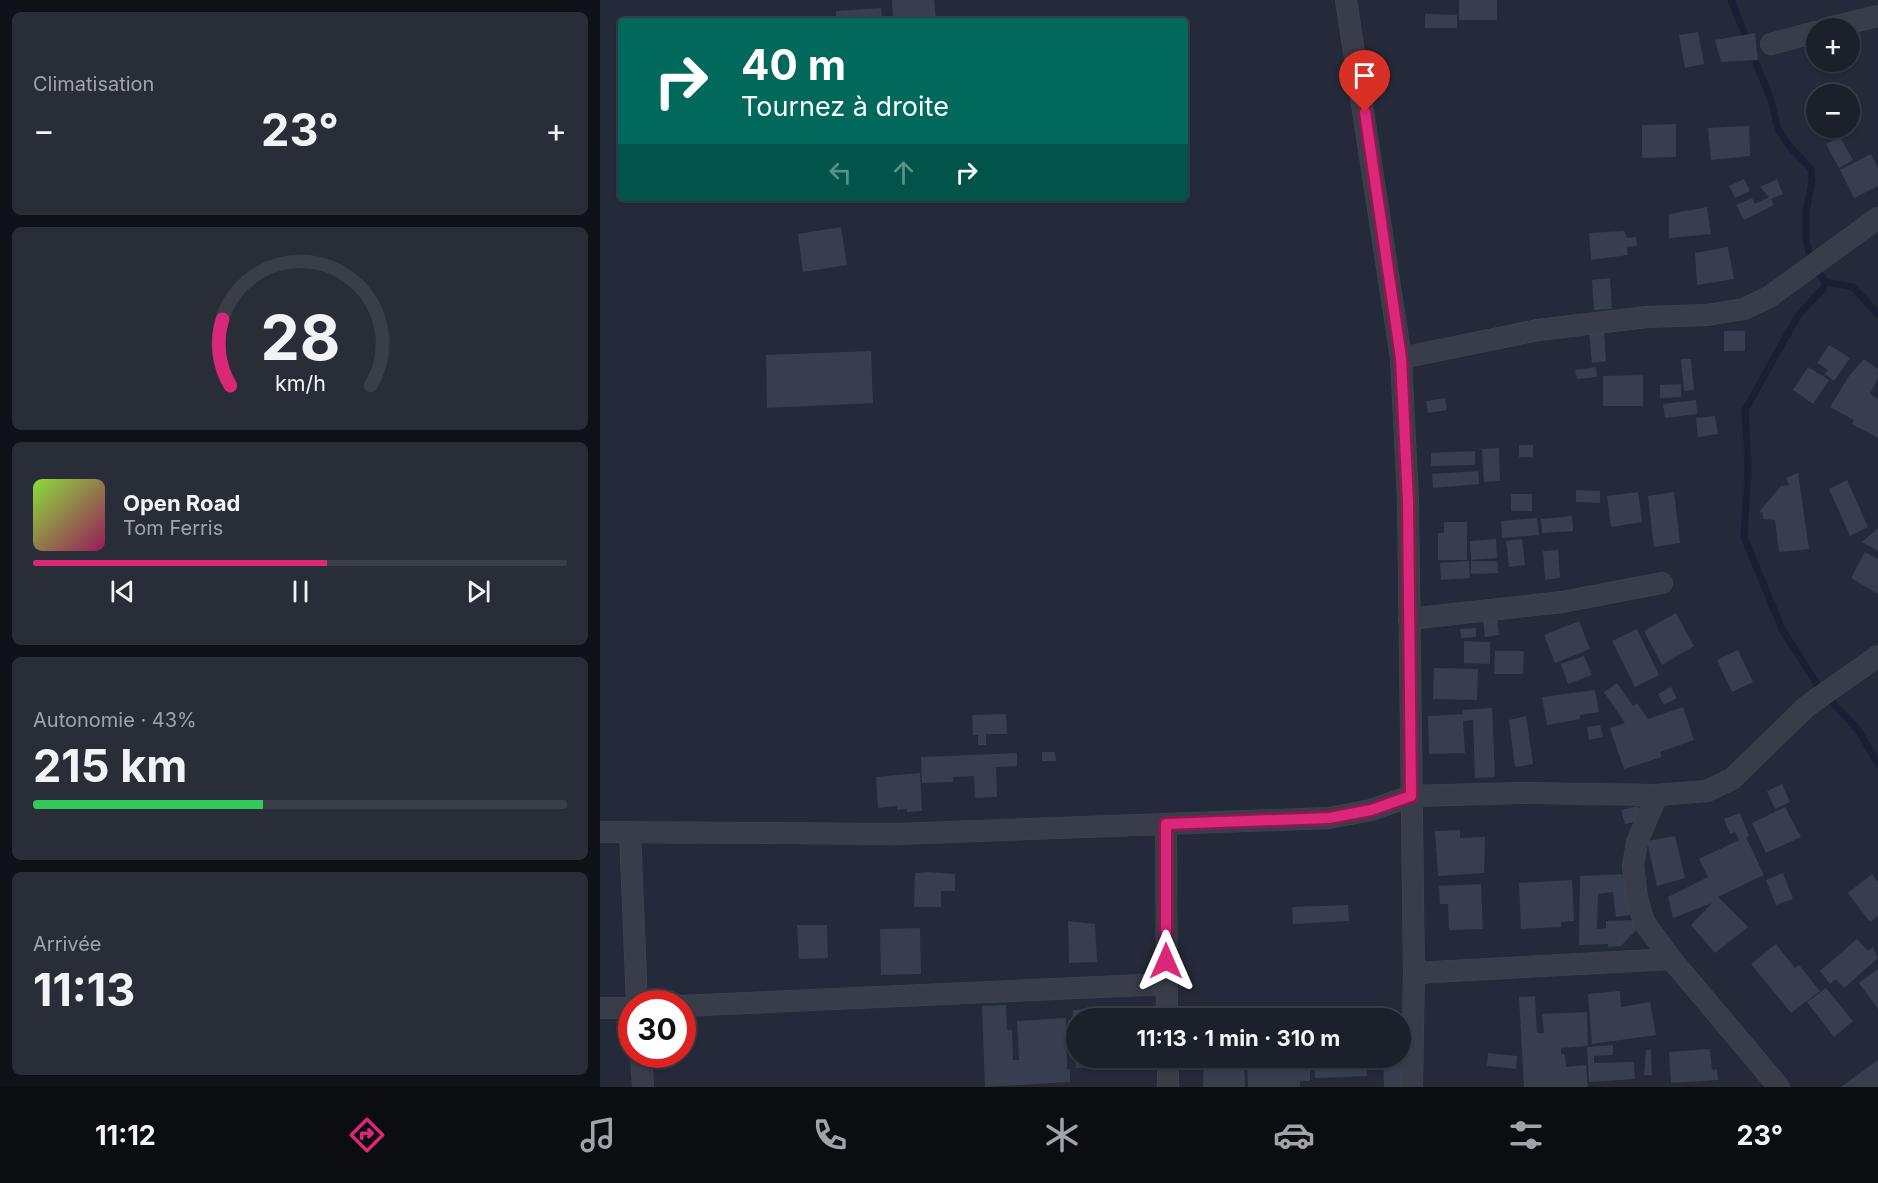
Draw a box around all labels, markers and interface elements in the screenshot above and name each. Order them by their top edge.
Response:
map controls [1806,18,1860,138]
button: + [1806,18,1860,72]
text: 40 m [741,39,846,90]
icon: right [642,42,720,120]
pin [1339,50,1390,112]
icon: arrive [1348,59,1381,92]
text: Climatisation [33,72,154,96]
button: − [1806,84,1860,138]
text: Tournez à droite [741,90,949,123]
text: 23° [261,102,339,157]
text: − [33,110,55,150]
text: + [545,110,567,150]
icon: left [824,156,857,189]
icon: ahead [887,156,920,189]
icon: right [950,156,983,189]
text: 28 [260,300,340,375]
text: km/h [275,370,325,396]
text: Open Road [123,490,240,516]
text: Tom Ferris [123,516,223,540]
icon: previous [106,575,139,608]
icon: pause [284,575,317,608]
icon: next [462,575,495,608]
text: Autonomie · 43% [33,708,197,732]
text: 215 km [33,738,187,793]
position arrow [1134,929,1198,993]
text: Arrivée [33,932,102,956]
text: 11:13 [33,962,135,1017]
speed limit sign: 30 [618,990,696,1068]
text: 11:13 · 1 min · 310 m [1137,1025,1340,1051]
icon: directions [346,1114,388,1156]
icon: music [577,1114,619,1156]
icon: phone [809,1114,851,1156]
icon: climate [1041,1114,1083,1156]
icon: car [1273,1114,1315,1156]
icon: filters [1505,1114,1547,1156]
text: 11:12 [95,1119,156,1152]
text: 23° [1736,1119,1783,1152]

